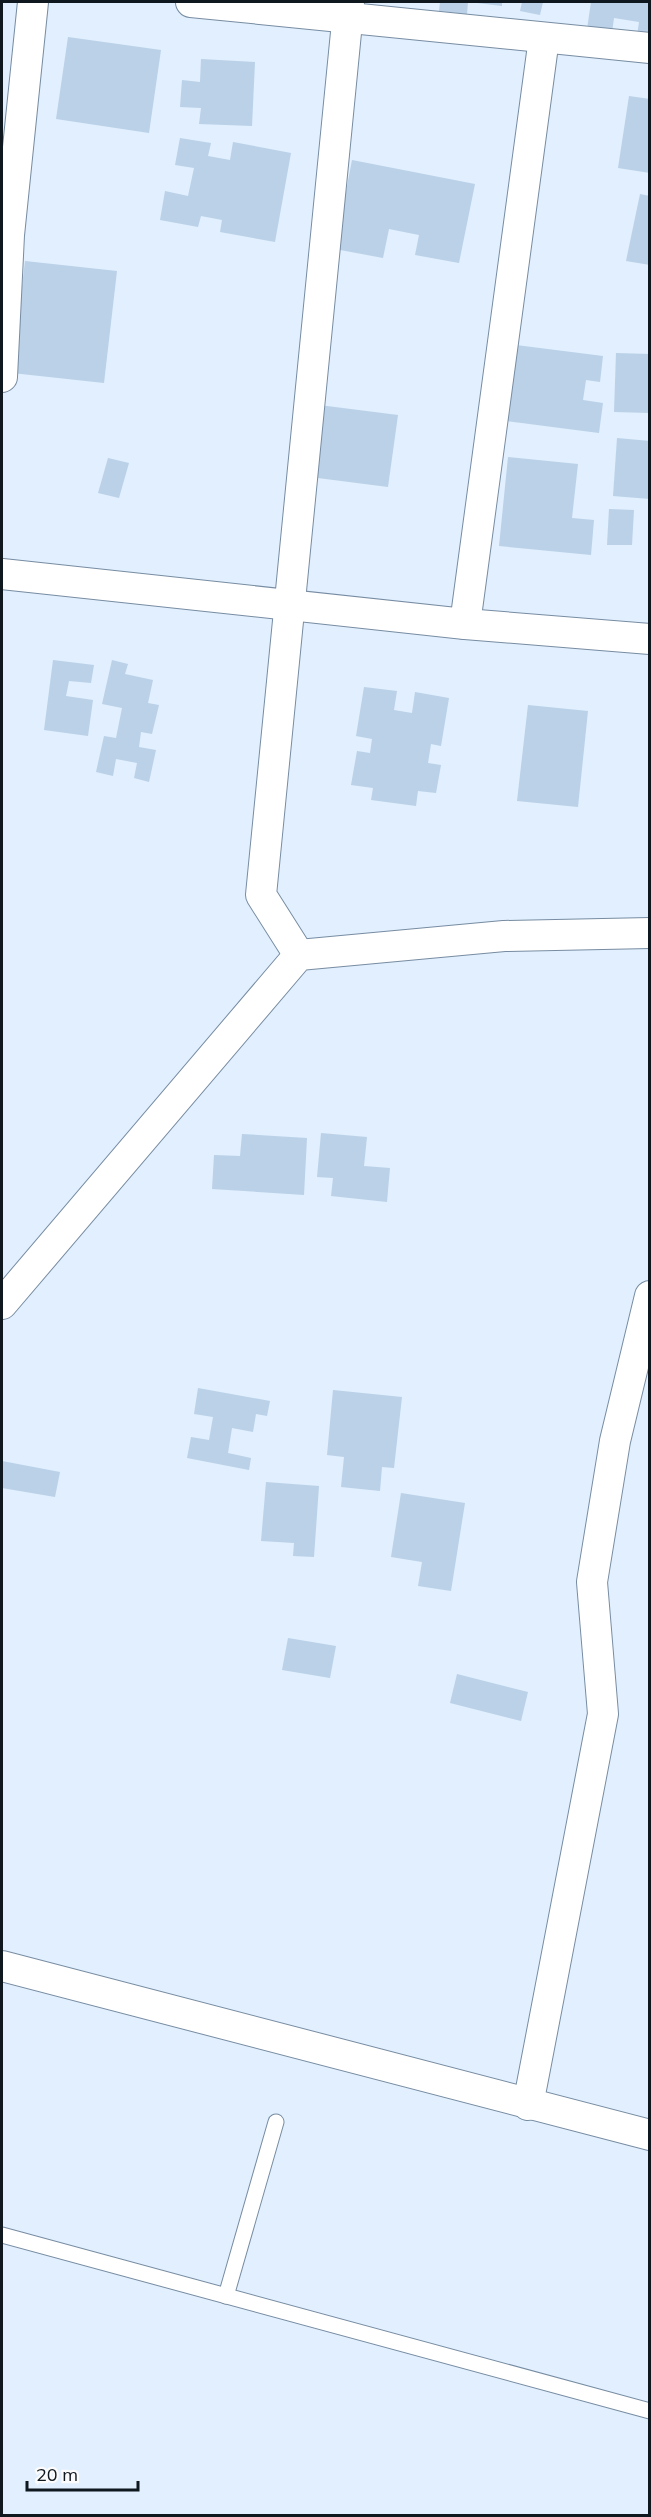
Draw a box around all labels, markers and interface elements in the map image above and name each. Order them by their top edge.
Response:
scale bar [27,2454,138,2492]
text: 20 m [36,2463,78,2486]

